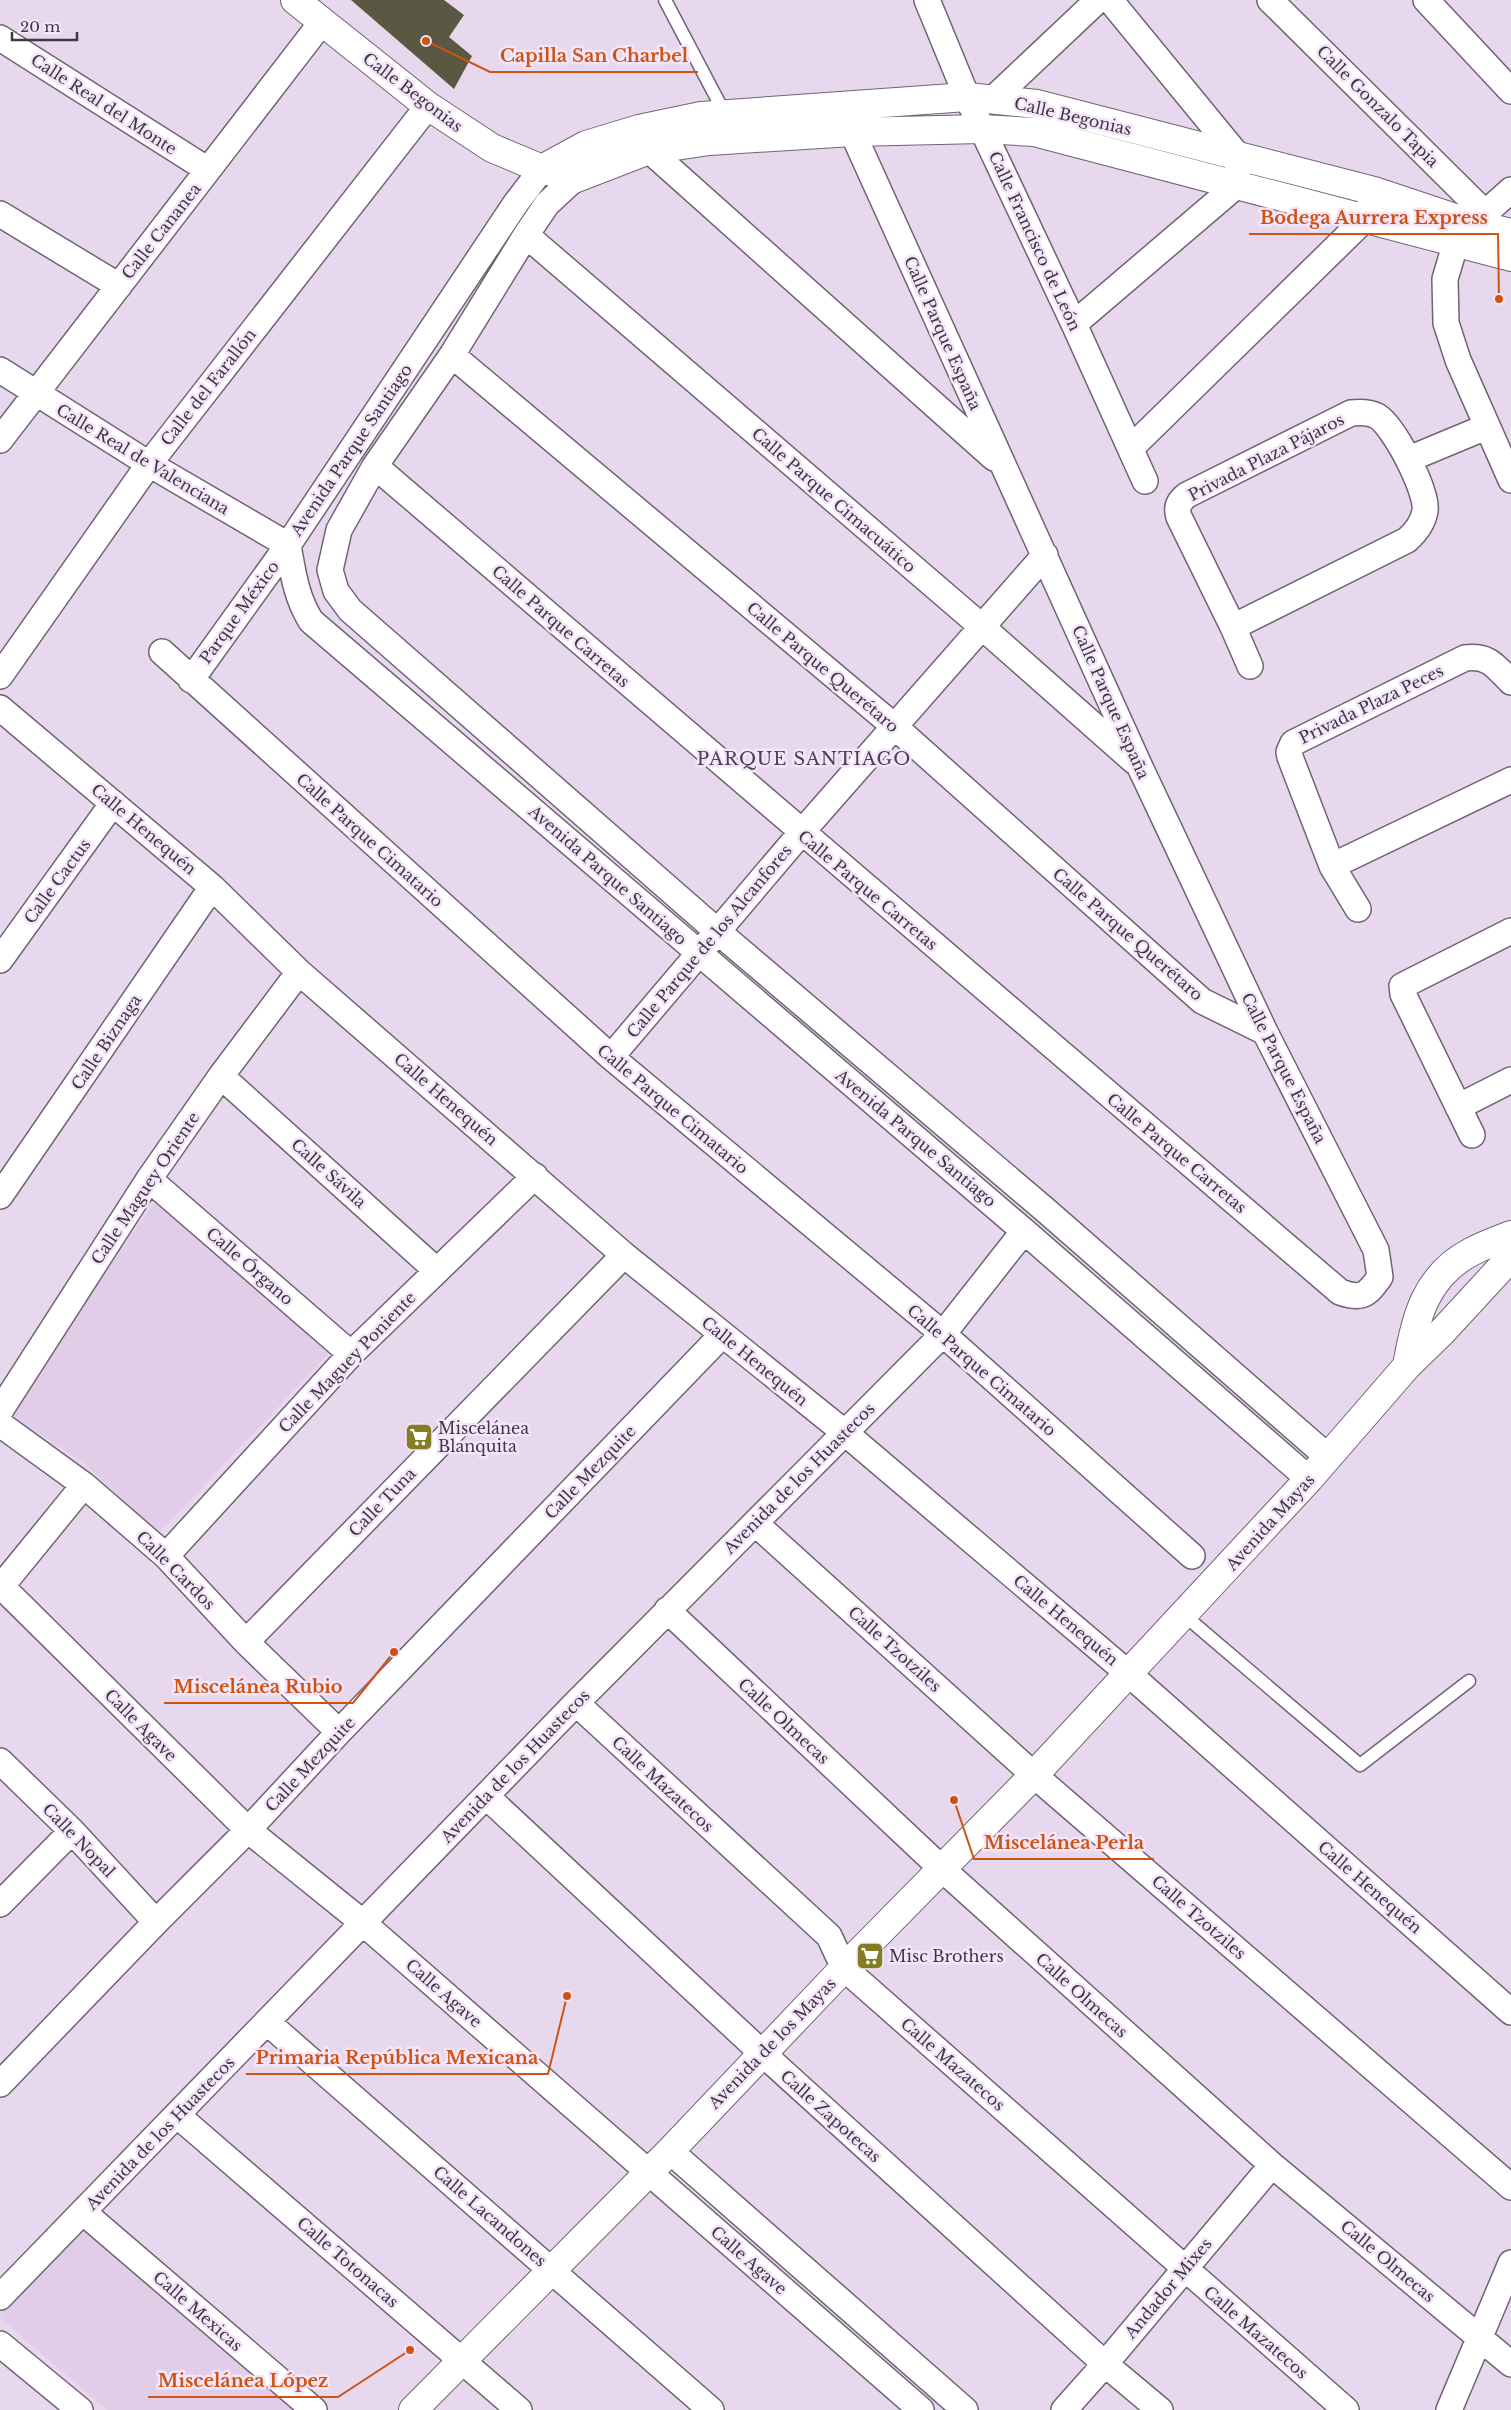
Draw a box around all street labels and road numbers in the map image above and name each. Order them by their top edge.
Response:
street label: Calle Gonzalo Tapia [1313,41,1443,171]
street label: Calle Begonias [359,48,467,136]
street label: Calle Real del Monte [27,49,181,159]
street label: Calle Begonias [1012,93,1134,139]
street label: Calle Francisco de León [985,148,1085,334]
street label: Calle Cananea [117,179,205,283]
street label: Calle Parque España [900,253,986,413]
street label: Calle del Farallón [156,324,260,450]
street label: Avenida Parque Santiago [285,360,416,541]
street label: Calle Real de Valenciana [53,399,233,519]
street label: Privada Plaza Pájaros [1185,409,1347,505]
street label: Calle Parque Cimacuático [748,423,920,577]
street label: Parque México [195,557,283,667]
street label: Calle Parque Carretas [488,561,634,691]
street label: Calle Parque Querétaro [743,597,903,737]
street label: Calle Parque España [1068,622,1154,782]
street label: Privada Plaza Peces [1295,660,1447,748]
street label: Calle Parque Cimatario [292,769,448,911]
street label: Calle Henequén [87,779,201,879]
street label: Avenida Parque Santiago [524,800,691,949]
street label: Calle Parque Carretas [794,826,942,954]
street label: Calle Cactus [19,835,95,927]
street label: Calle Parque de los Alcanfores [622,840,796,1042]
street label: Calle Parque Querétaro [1049,863,1207,1005]
street label: Calle Parque España [1237,989,1331,1147]
street label: Calle Biznaga [67,990,145,1094]
street label: Calle Parque Cimatario [594,1040,752,1178]
street label: Calle Henequén [390,1048,502,1150]
street label: Avenida Parque Santiago [831,1064,1000,1211]
street label: Calle Parque Carretas [1103,1089,1251,1217]
street label: Calle Maguey Oriente [87,1108,203,1268]
street label: Calle Sávila [287,1134,371,1212]
street label: Calle Órgano [202,1223,298,1309]
street label: Calle Maguey Poniente [274,1287,420,1437]
street label: Calle Parque Cimatario [903,1300,1061,1440]
street label: Calle Henequén [698,1312,812,1410]
street label: Avenida de los Huastecos [719,1398,879,1558]
street label: Calle Mezquite [540,1421,640,1523]
street label: Calle Tuna [344,1463,420,1541]
street label: Avenida Mayas [1221,1470,1318,1575]
street label: Calle Cardos [132,1526,220,1614]
street label: Calle Henequén [1009,1570,1123,1670]
street label: Calle Tzotziles [844,1602,946,1696]
street label: Calle Olmecas [734,1674,834,1768]
street label: Calle Agave [101,1685,181,1765]
street label: Avenida de los Huastecos [436,1685,594,1848]
street label: Calle Mezquite [261,1712,359,1816]
street label: Calle Mazatecos [608,1732,718,1836]
street label: Calle Nopal [39,1799,119,1881]
street label: Calle Henequén [1314,1836,1426,1938]
street label: Calle Tzotziles [1148,1871,1250,1963]
street label: Calle Olmecas [1032,1948,1132,2042]
street label: Calle Agave [402,1955,486,2031]
street label: Avenida de los Mayas [703,1973,840,2114]
street label: Calle Mazatecos [897,2013,1009,2115]
street label: Avenida de los Huastecos [81,2052,239,2215]
street label: Calle Zapotecas [777,2066,885,2166]
street label: Calle Lacandones [429,2161,551,2271]
street label: Calle Totonacas [293,2212,403,2312]
street label: Calle Olmecas [1337,2216,1439,2306]
street label: Calle Agave [707,2222,791,2298]
street label: Andador Mixes [1120,2234,1216,2343]
street label: Calle Mexicas [149,2267,247,2355]
street label: Calle Mazatecos [1200,2281,1312,2383]

